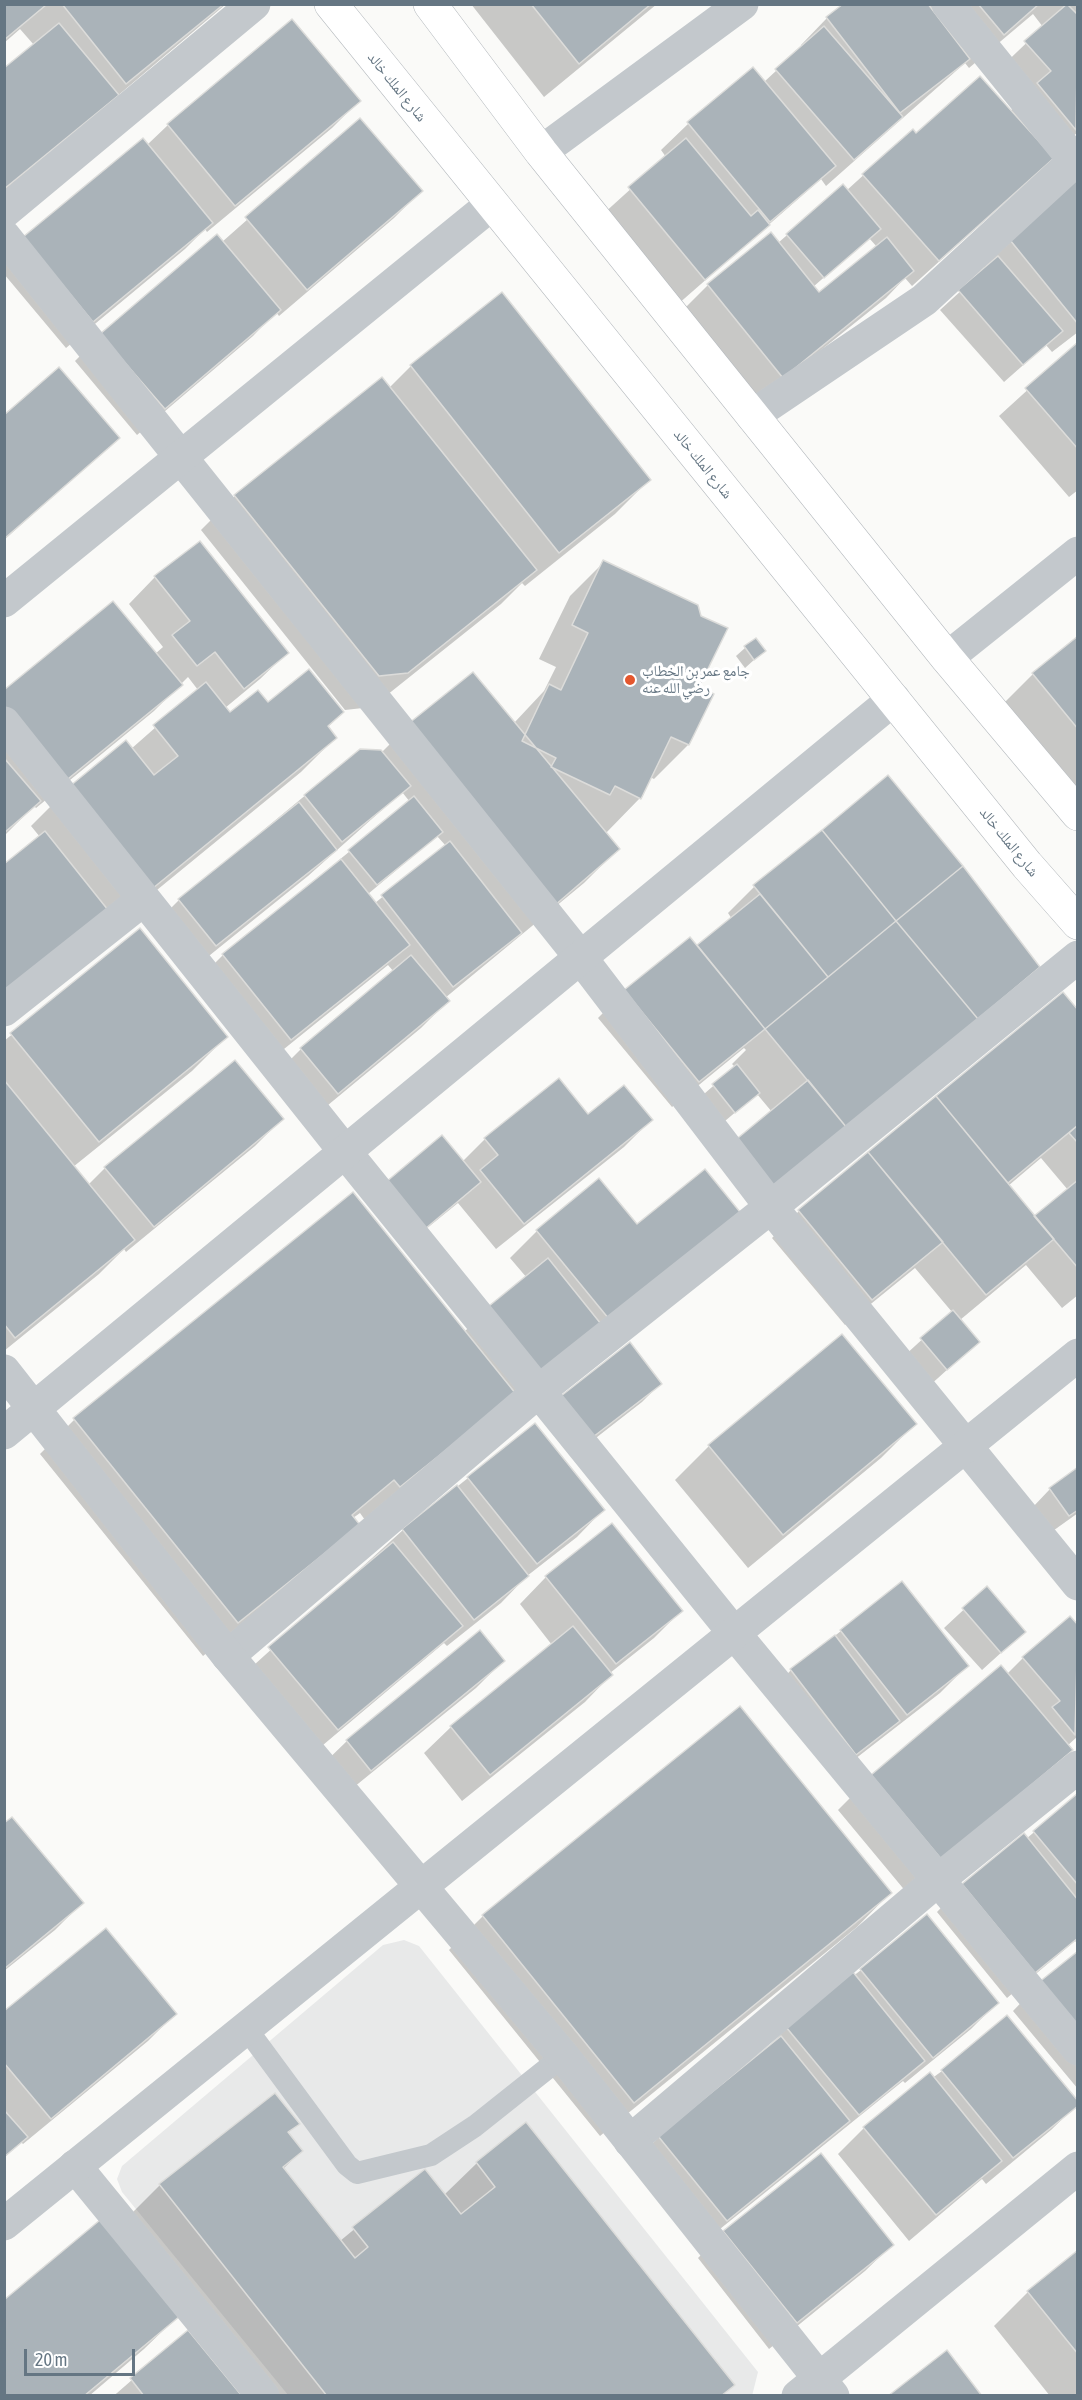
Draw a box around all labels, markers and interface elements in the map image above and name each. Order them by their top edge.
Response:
street label: شارع الملك خالد [364,49,430,125]
street label: شارع الملك خالد [670,426,736,502]
place label: جامع عمر بن الخطاب رضي الله عنه [642,662,750,697]
marker: جامع عمر بن الخطاب رضي الله عنه [623,673,637,687]
street label: شارع الملك خالد [976,804,1042,880]
scale bar [27,2337,138,2375]
text: 20 m [35,2349,67,2370]

